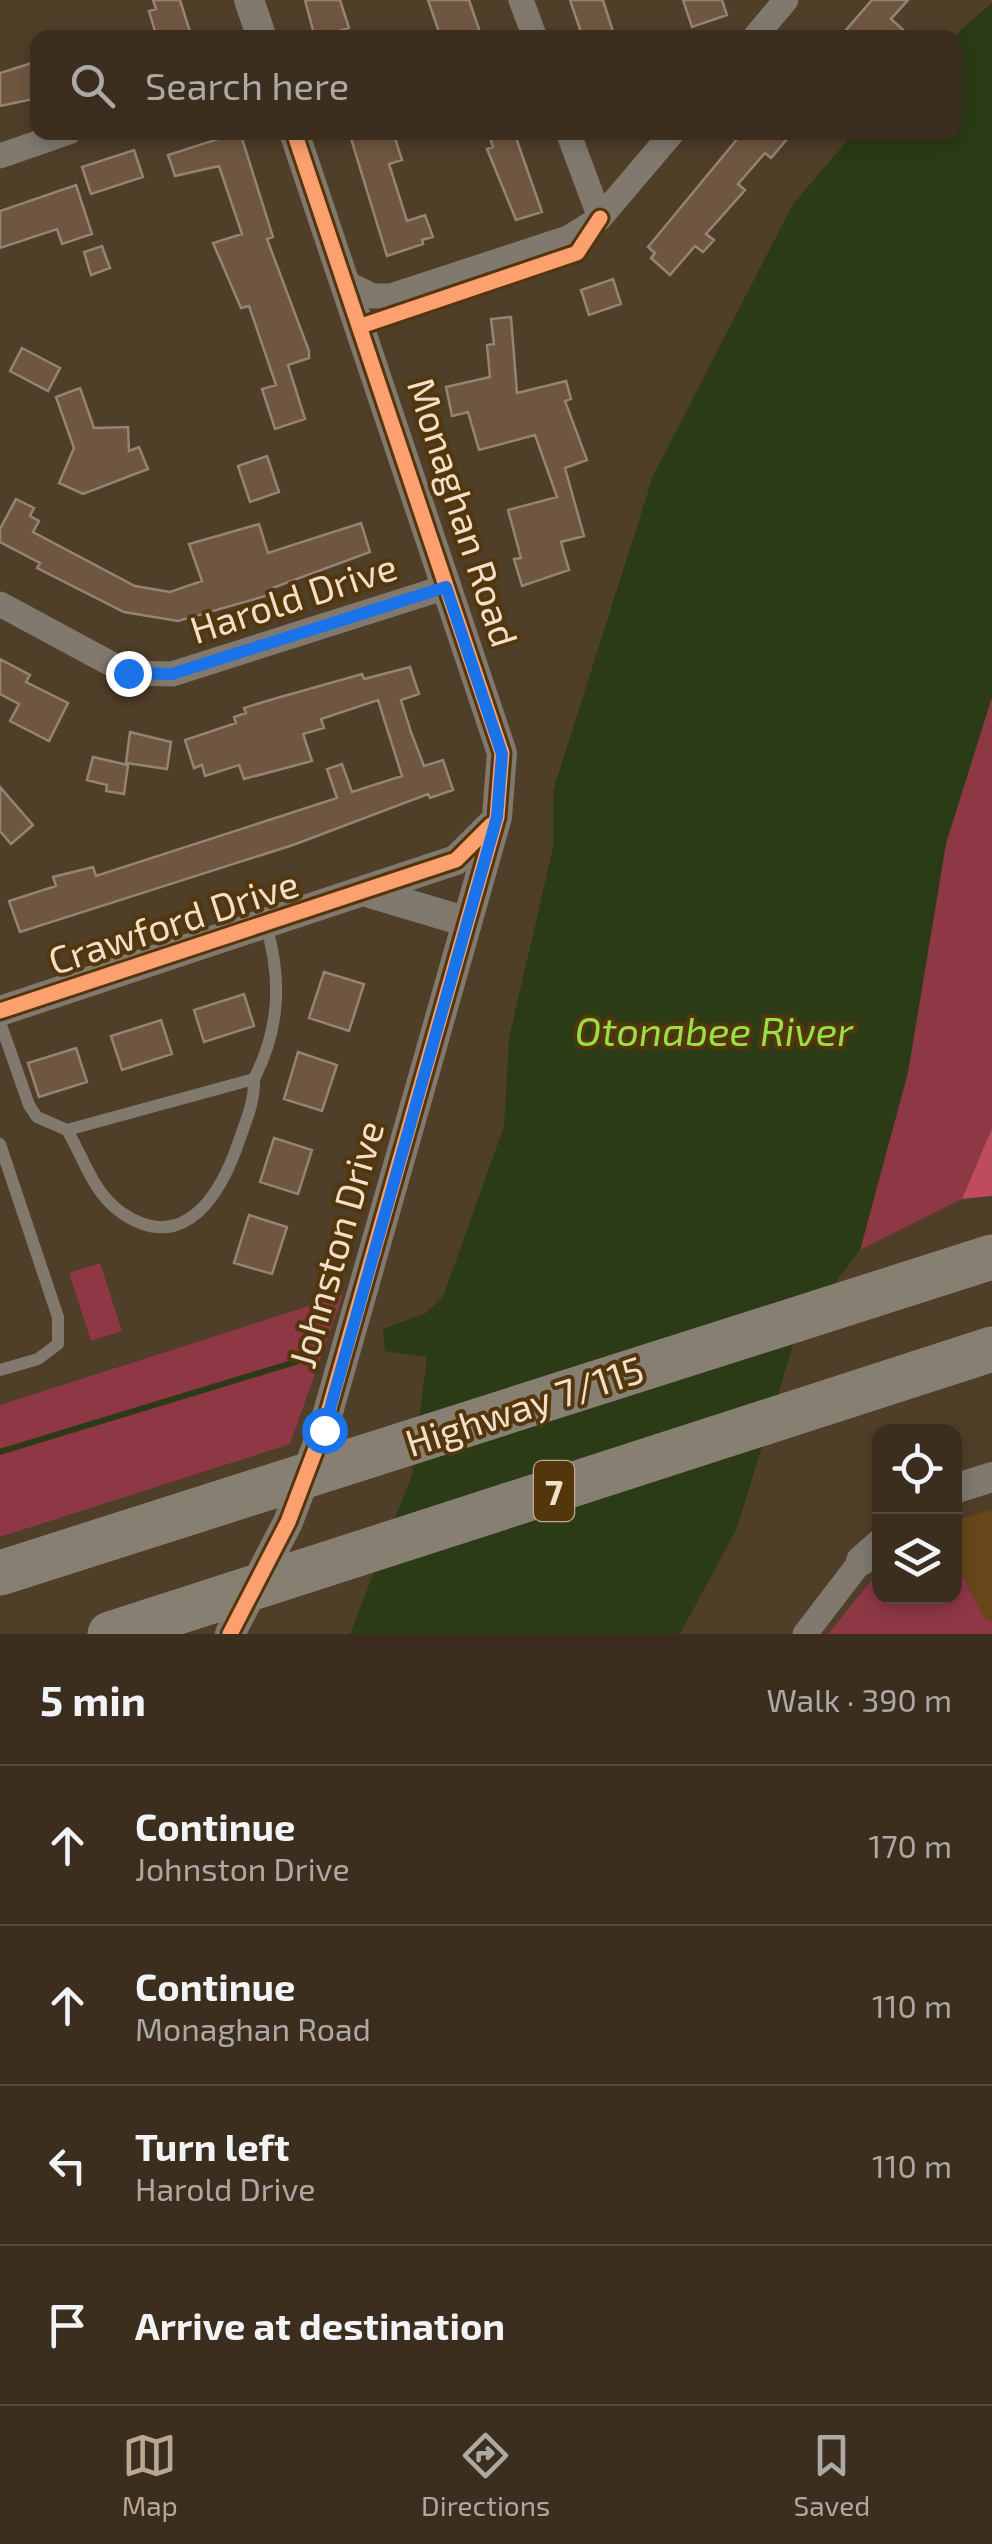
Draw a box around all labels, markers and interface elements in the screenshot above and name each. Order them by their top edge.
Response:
search box [30,30,962,140]
icon: search [65,58,120,113]
text: Search here [145,62,349,108]
street label: Monaghan Road [399,372,529,652]
street label: Harold Drive [184,542,402,652]
route end [106,651,152,697]
street label: Crawford Drive [42,859,304,983]
water label: Otonabee River [575,1006,854,1054]
street label: Johnston Drive [278,1115,392,1373]
street label: Highway 7/115 [399,1345,649,1465]
route start [302,1408,348,1454]
map controls [872,1424,962,1604]
button: locate [872,1424,962,1514]
road number: 7 [534,1461,574,1521]
button: layers [872,1514,962,1604]
text: 5 min [40,1674,146,1724]
text: Walk · 390 m [767,1680,952,1718]
text: Continue [135,1803,295,1849]
icon: ahead [40,1818,95,1873]
text: 170 m [868,1826,952,1864]
text: Johnston Drive [135,1849,350,1887]
text: Continue [135,1963,295,2009]
icon: ahead [40,1978,95,2033]
text: 110 m [872,1986,952,2024]
text: Monaghan Road [135,2009,371,2047]
text: Turn left [135,2123,290,2169]
icon: left [40,2138,95,2193]
text: 110 m [872,2146,952,2184]
text: Harold Drive [135,2169,315,2207]
icon: arrive [40,2298,95,2353]
text: Arrive at destination [135,2302,505,2348]
tab: Map [122,2428,178,2522]
tab: Directions [421,2428,550,2522]
tab: Saved [794,2428,870,2522]

